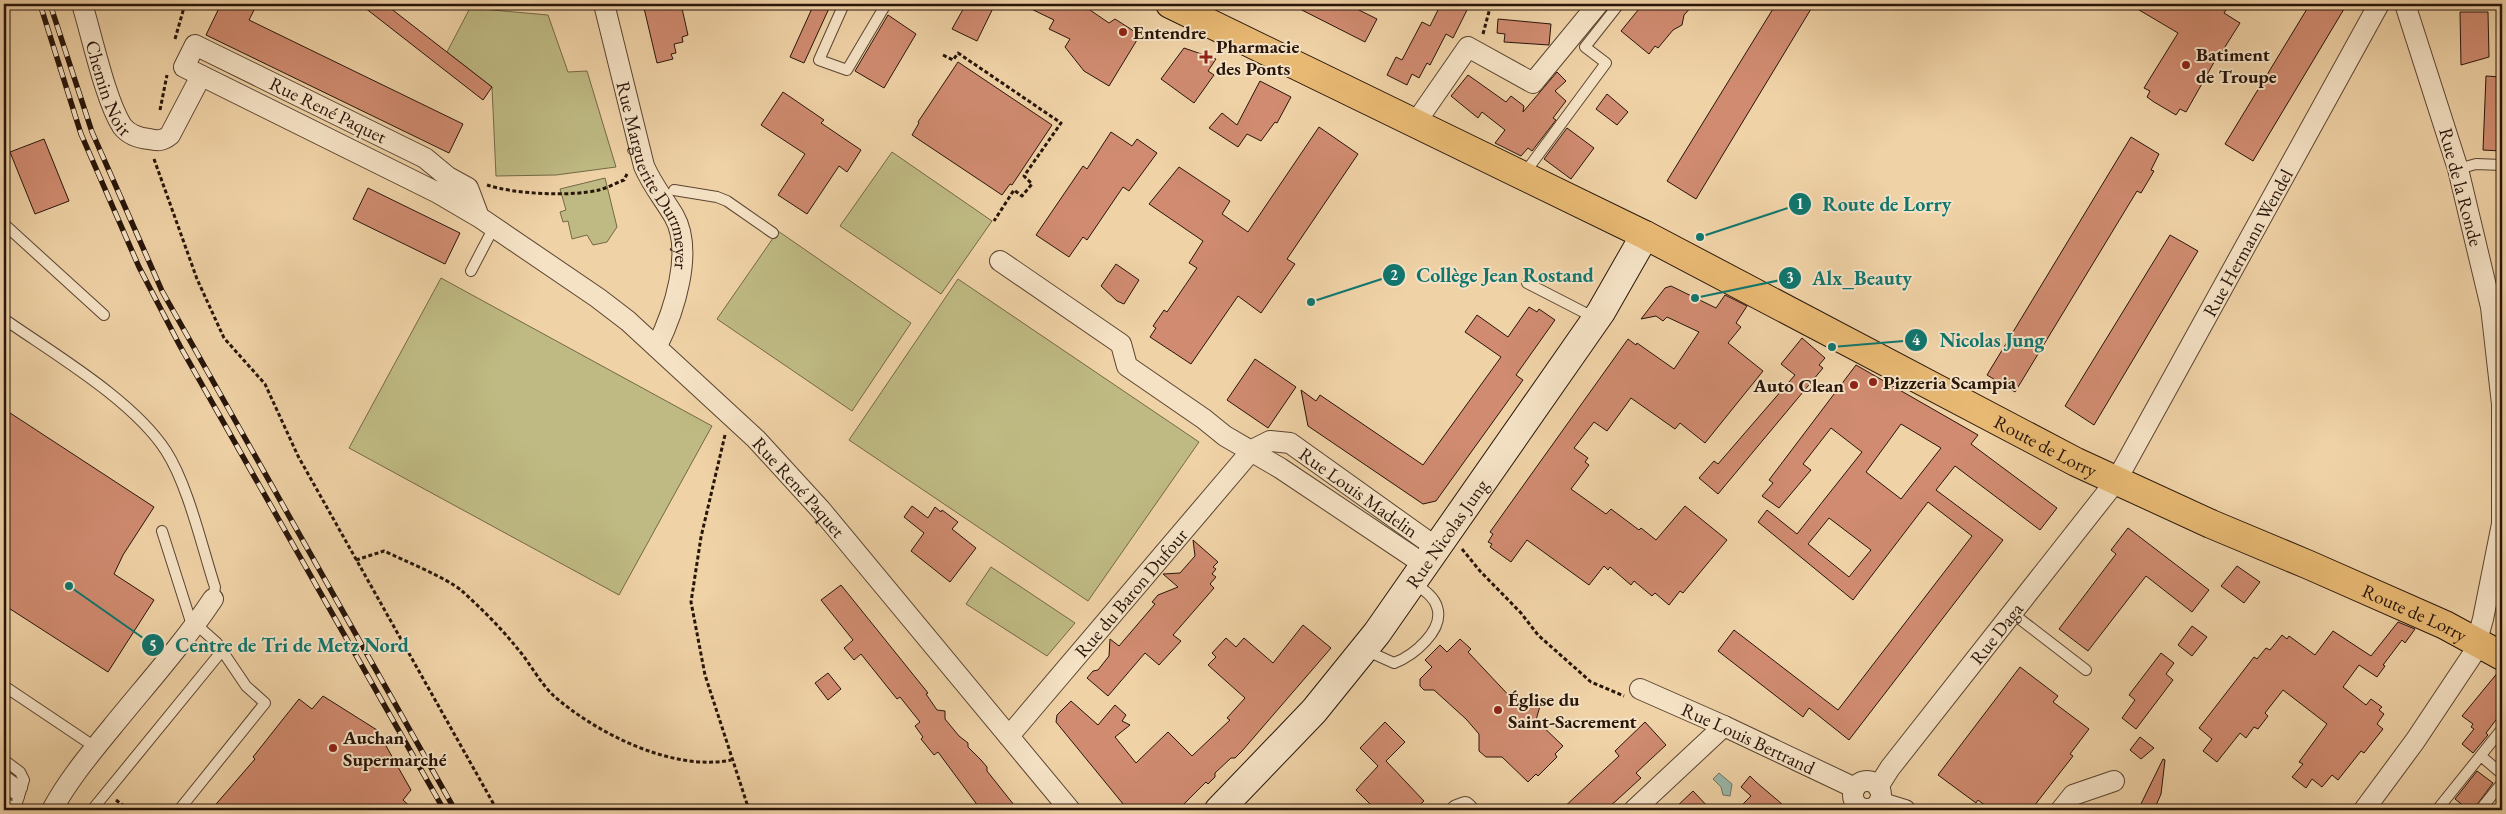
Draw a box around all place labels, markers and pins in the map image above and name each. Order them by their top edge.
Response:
place label: Entendre [1133,20,1206,45]
marker: Entendre [1117,26,1129,38]
place label: Pharmacie des Ponts [1216,34,1299,81]
place label: Batiment de Troupe [2196,42,2277,89]
marker: Pharmacie des Ponts [1200,51,1212,63]
marker: Batiment de Troupe [2180,59,2192,71]
callout: Route de Lorry [1787,186,1961,221]
callout: Collège Jean Rostand [1381,258,1604,293]
callout: Alx_Beauty [1777,260,1922,295]
callout: Nicolas Jung [1904,322,2054,357]
place label: Pizzeria Scampia [1883,370,2017,395]
place label: Auto Clean [1752,373,1844,398]
marker: Pizzeria Scampia [1867,376,1879,388]
marker: Auto Clean [1848,379,1860,391]
callout: Centre de Tri de Metz Nord [141,628,419,663]
place label: Église du Saint-Sacrement [1508,687,1637,734]
marker: Église du Saint-Sacrement [1492,704,1504,716]
place label: Auchan Supermarché [342,725,447,772]
marker: Auchan Supermarché [327,742,339,754]

